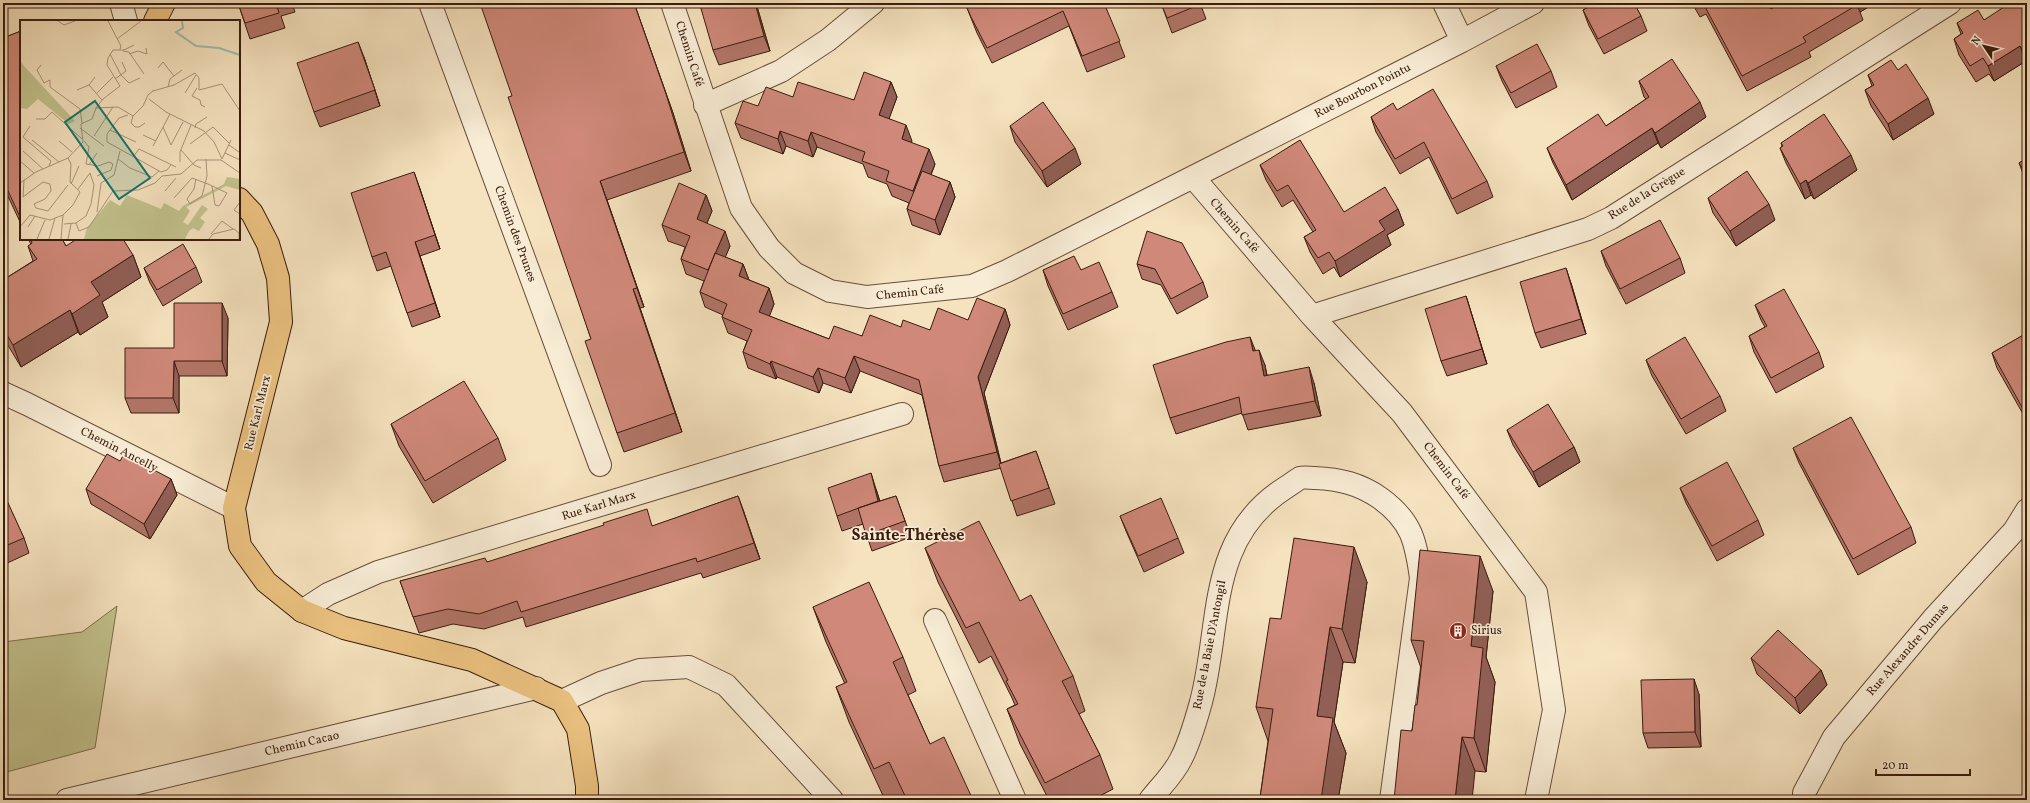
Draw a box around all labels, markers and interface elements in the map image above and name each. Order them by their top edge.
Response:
street label: Chemin Café [671,19,707,89]
inset map [20,20,240,240]
north arrow [1964,26,2004,66]
text: N [1969,34,1985,49]
street label: Rue Bourbon Pointu [1312,60,1414,122]
street label: Rue de la Grègue [1605,164,1689,224]
street label: Chemin des Prunes [490,184,540,284]
street label: Chemin Café [1206,195,1263,257]
street label: Chemin Café [875,281,945,305]
street label: Rue Karl Marx [241,374,275,452]
street label: Chemin Ancelly [78,424,161,477]
street label: Chemin Café [1419,439,1473,503]
street label: Rue Karl Marx [560,487,638,525]
district label: Sainte-Thérèse [852,525,964,547]
street label: Rue de la Baie D'Antongil [1190,579,1230,711]
street label: Rue Alexandre Dumas [1863,600,1953,700]
building icon: Sirius [1448,621,1468,641]
place label: Sirius [1471,623,1502,639]
street label: Chemin Cacao [263,728,341,760]
scale bar [1876,751,1970,777]
text: 20 m [1882,758,1909,774]

